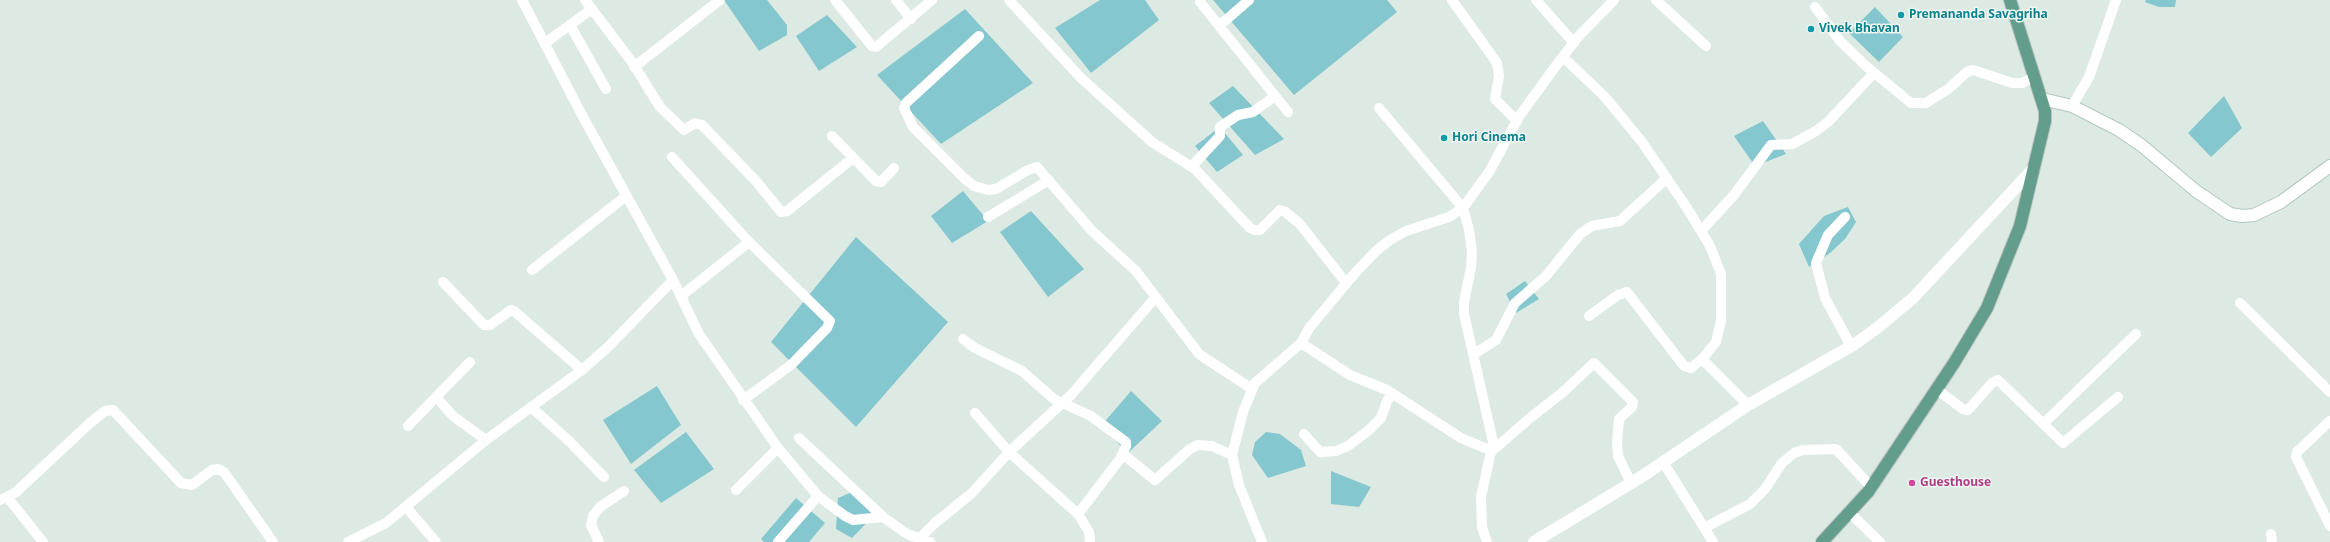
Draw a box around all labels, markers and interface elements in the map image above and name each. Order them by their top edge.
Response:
place label: Premananda Savagriha [1909,8,2048,22]
marker: Premananda Savagriha [1896,10,1906,20]
place label: Vivek Bhavan [1819,22,1900,36]
marker: Vivek Bhavan [1806,24,1816,34]
place label: Hori Cinema [1452,131,1526,145]
marker: Hori Cinema [1439,133,1449,143]
place label: Guesthouse [1920,476,1991,490]
marker: Guesthouse [1907,478,1917,488]

